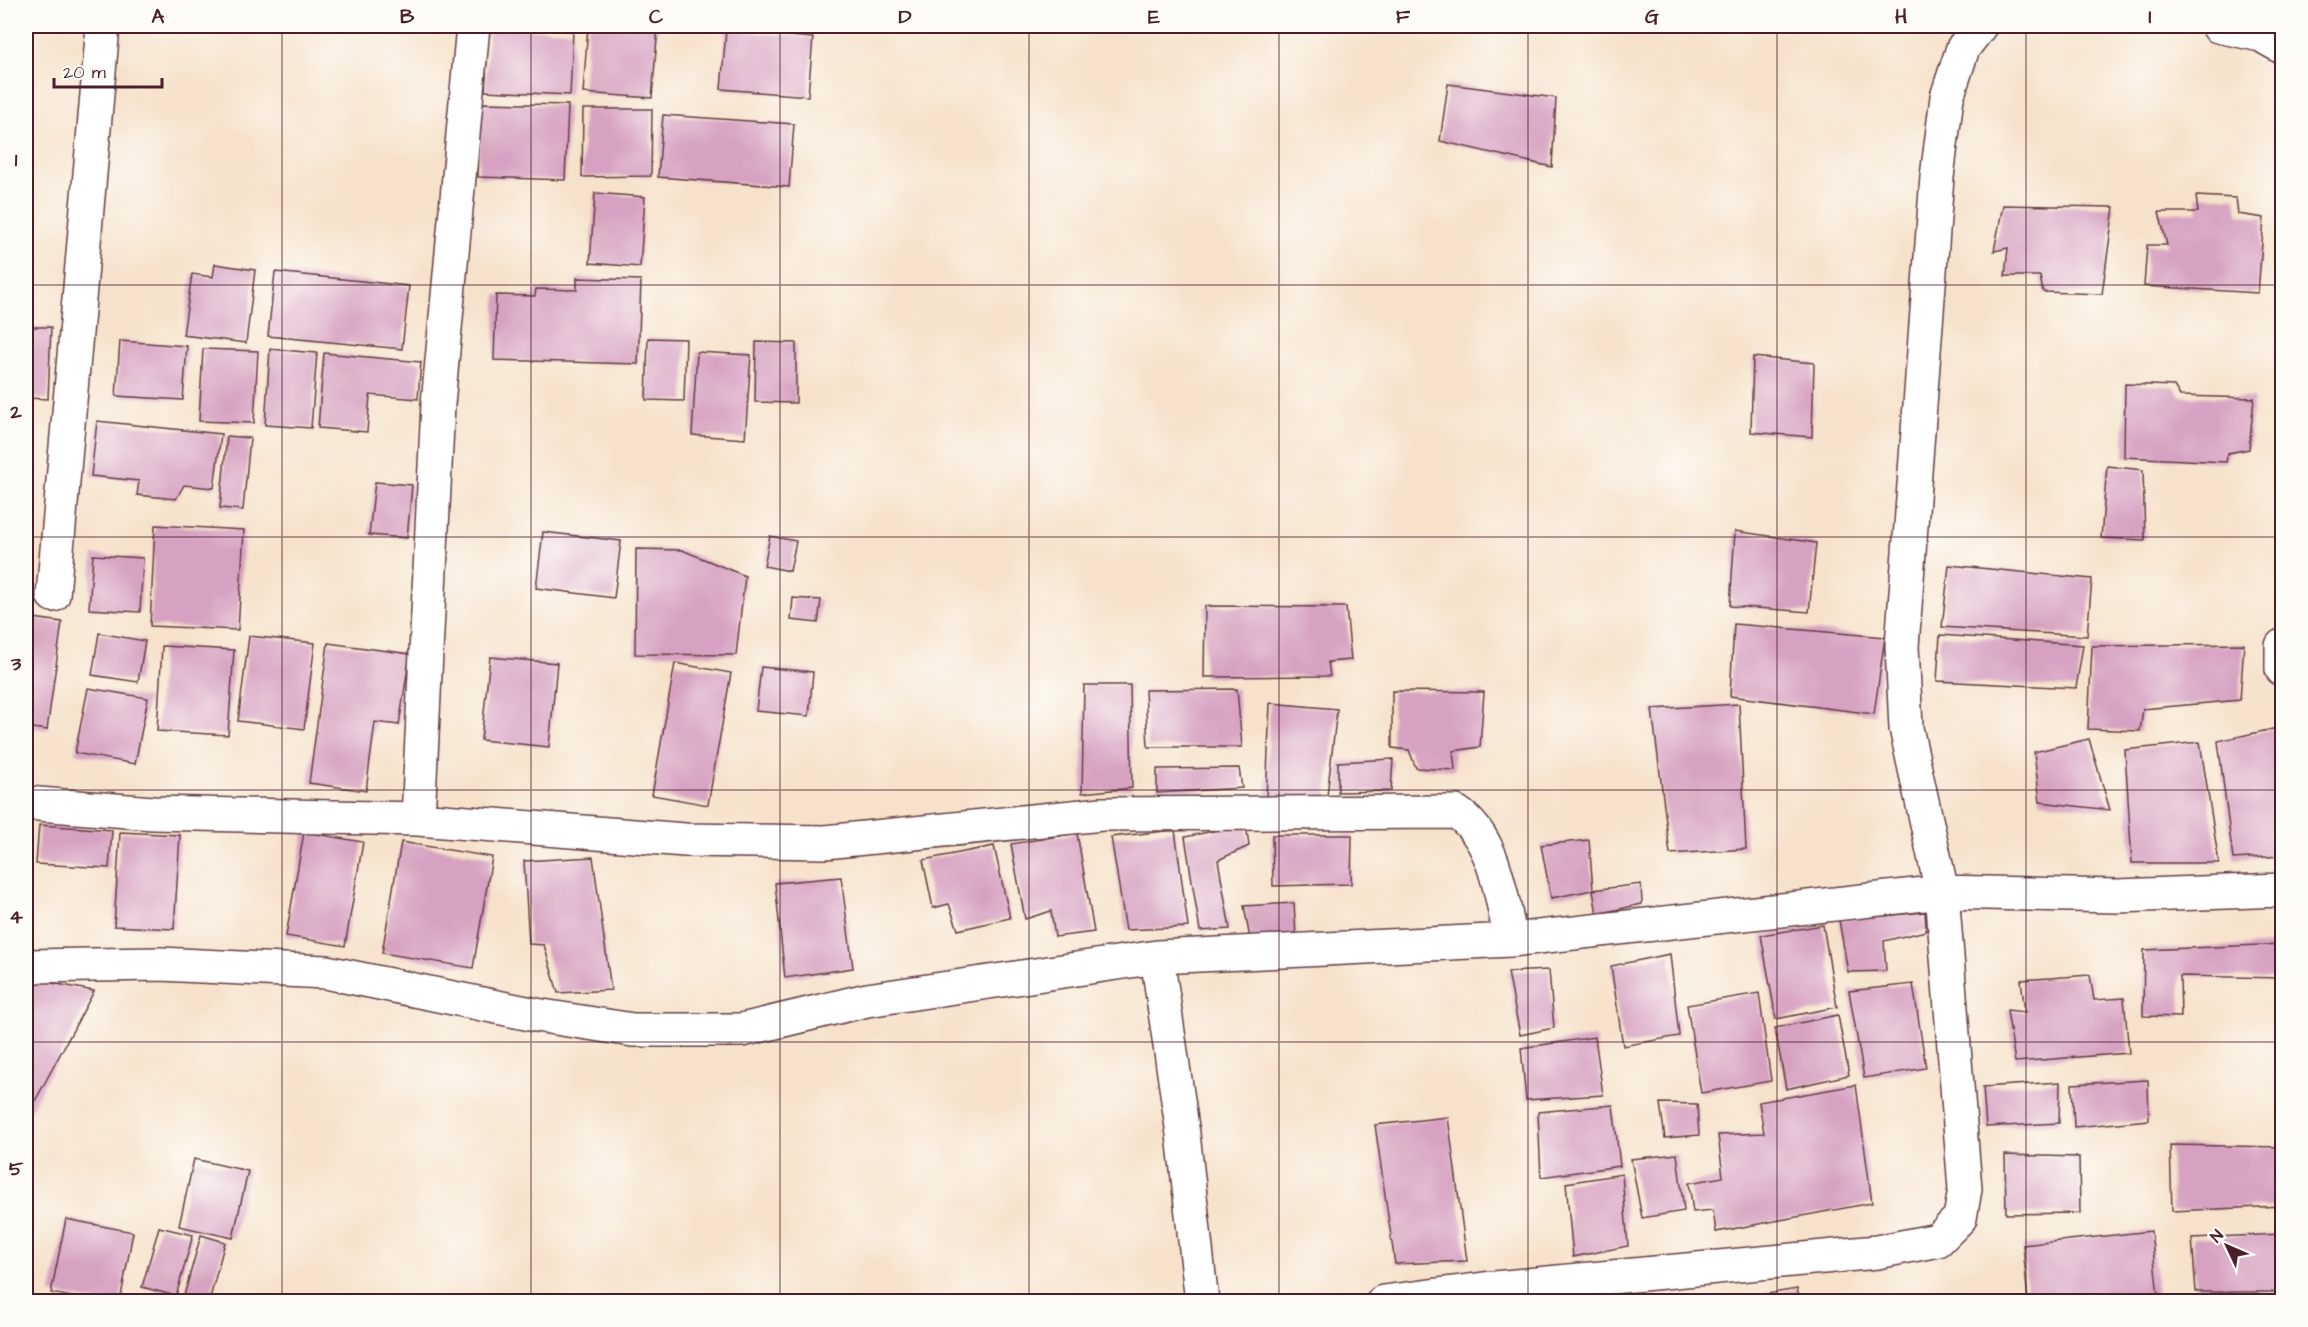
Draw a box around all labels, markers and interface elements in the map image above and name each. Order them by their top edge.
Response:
text: A [152,3,165,31]
text: B [400,3,415,31]
text: C [649,3,664,31]
text: D [899,3,912,31]
text: E [1148,3,1160,31]
text: F [1396,3,1411,31]
text: G [1645,3,1659,31]
text: H [1895,3,1907,31]
text: I [2148,3,2152,31]
scale bar [54,51,162,89]
text: 20 m [63,60,106,85]
text: 1 [15,146,18,174]
text: 2 [9,398,22,426]
text: 3 [10,650,22,678]
text: 4 [9,903,23,931]
text: 5 [9,1155,24,1183]
north arrow [2197,1216,2257,1276]
text: N [2206,1225,2228,1248]

